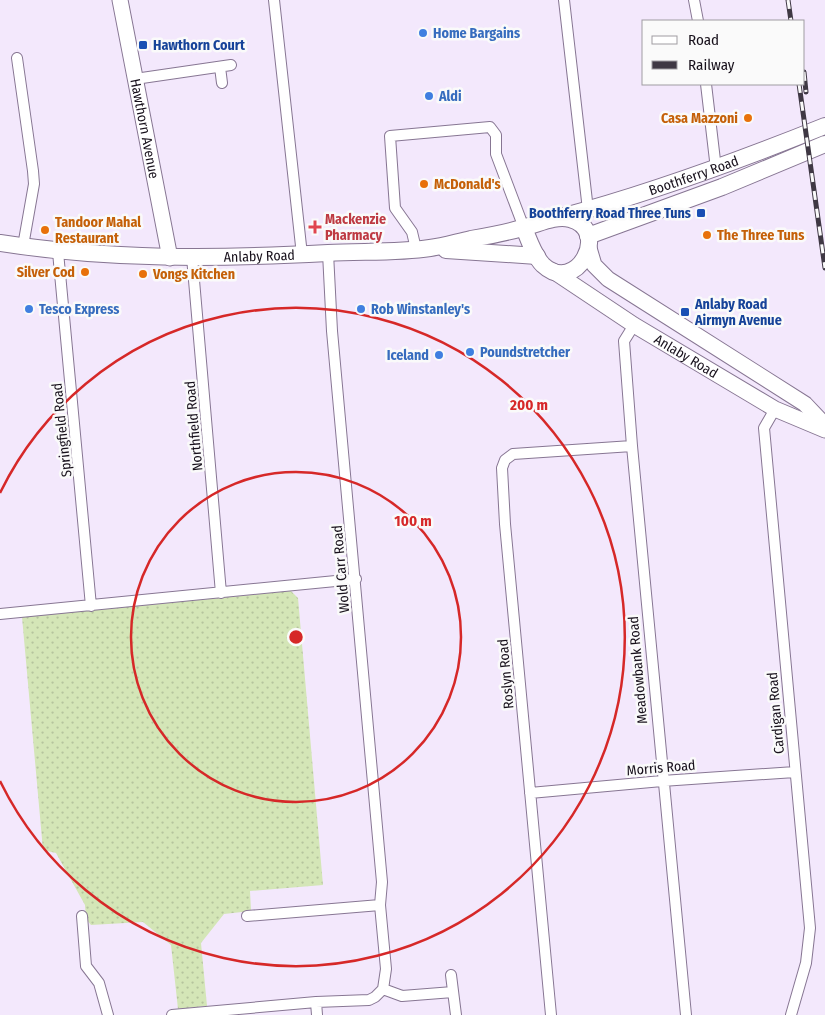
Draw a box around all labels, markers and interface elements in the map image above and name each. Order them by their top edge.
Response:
legend [642,20,805,85]
place label: Home Bargains [433,25,520,42]
marker: Home Bargains [417,27,429,39]
text: Road [688,31,719,49]
place label: Hawthorn Court [153,37,246,54]
marker: Hawthorn Court [137,39,149,51]
text: Railway [688,56,735,74]
street label: Hawthorn Avenue [127,77,163,180]
place label: Aldi [438,88,462,105]
marker: Aldi [423,90,435,102]
place label: Casa Mazzoni [661,110,738,127]
marker: Casa Mazzoni [742,112,754,124]
street label: Boothferry Road [647,152,741,199]
place label: McDonald's [434,176,501,193]
marker: McDonald's [418,178,430,190]
place label: Boothferry Road Three Tuns [529,205,691,222]
marker: Boothferry Road Three Tuns [695,207,707,219]
place label: Mackenzie Pharmacy [325,211,386,244]
place label: Tandoor Mahal Restaurant [55,214,141,247]
marker: Mackenzie Pharmacy [309,221,321,233]
marker: Tandoor Mahal Restaurant [39,224,51,236]
place label: The Three Tuns [717,227,804,244]
marker: The Three Tuns [701,229,713,241]
street label: Anlaby Road [224,246,295,265]
place label: Silver Cod [17,264,75,281]
marker: Silver Cod [79,266,91,278]
place label: Vongs Kitchen [152,266,235,283]
marker: Vongs Kitchen [137,268,149,280]
place label: Anlaby Road Airmyn Avenue [694,296,782,329]
place label: Tesco Express [39,301,119,318]
place label: Rob Winstanley's [371,301,470,318]
marker: Tesco Express [23,303,35,315]
marker: Rob Winstanley's [355,303,367,315]
marker: Anlaby Road Airmyn Avenue [679,306,691,318]
street label: Anlaby Road [651,330,721,382]
place label: Poundstretcher [480,344,571,361]
marker: Poundstretcher [464,346,476,358]
place label: Iceland [387,347,429,364]
marker: Iceland [433,349,445,361]
street label: Northfield Road [182,380,206,472]
street label: Springfield Road [49,382,75,478]
text: 200 m [509,396,548,414]
text: 100 m [394,512,432,530]
street label: Wold Carr Road [329,524,353,614]
street label: Meadowbank Road [625,615,651,725]
centre of rings [287,628,305,646]
street label: Roslyn Road [494,638,518,710]
street label: Cardigan Road [764,671,788,755]
street label: Morris Road [626,757,696,779]

